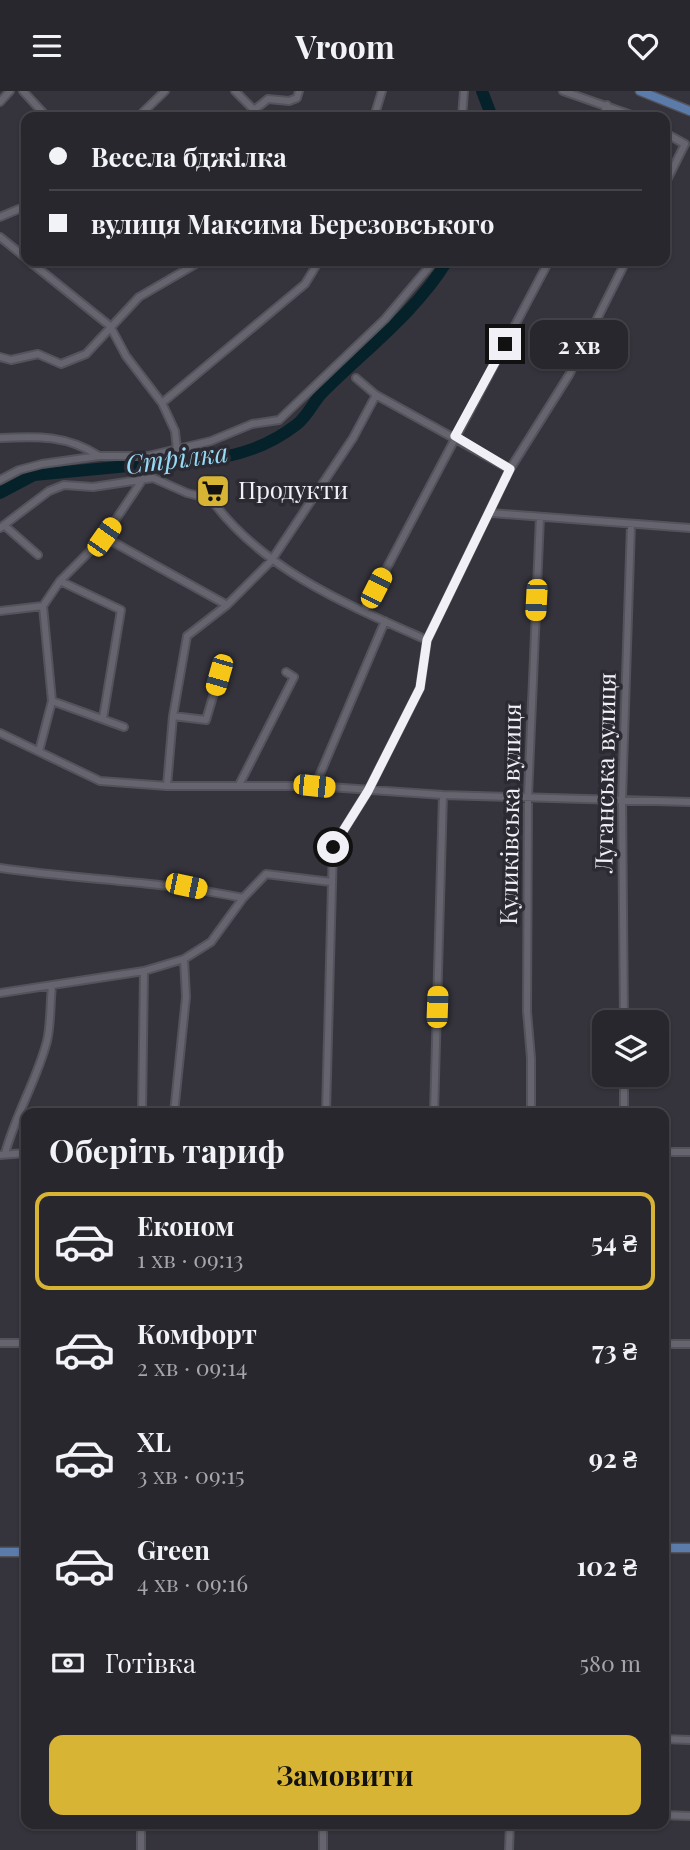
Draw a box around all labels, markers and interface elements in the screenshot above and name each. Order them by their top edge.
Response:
text: Vroom [295,24,395,67]
icon: menu [28,27,66,65]
icon: heart [624,27,662,65]
text: Весела бджілка [91,139,287,174]
text: вулиця Максима Березовського [91,206,494,241]
callout: 2 хв [530,320,628,369]
route end [489,328,521,360]
text: 2 хв [558,329,600,360]
water label: Стрілка [123,434,230,481]
supermarket icon: Продукти [194,472,232,510]
place label: Продукти [238,473,348,505]
car [84,514,125,560]
car [358,565,395,611]
car [525,578,548,622]
car [204,652,235,698]
street label: Луганська вулиця [586,672,622,874]
street label: Куликівська вулиця [491,703,527,925]
car [293,773,336,799]
route start [317,831,349,863]
car [164,871,209,901]
car [426,986,449,1028]
map controls [592,1010,669,1087]
button: layers [592,1010,669,1087]
text: Оберіть тариф [49,1128,285,1171]
text: Економ [137,1208,234,1243]
icon: car [53,1210,116,1273]
text: 54 ₴ [591,1224,637,1259]
text: 1 хв · 09:13 [137,1243,243,1274]
text: Комфорт [137,1316,257,1351]
icon: car [53,1318,116,1381]
text: 73 ₴ [592,1332,637,1367]
text: 2 хв · 09:14 [137,1351,247,1382]
text: XL [137,1424,171,1459]
icon: car [53,1426,116,1489]
text: 92 ₴ [589,1440,637,1475]
text: 3 хв · 09:15 [137,1459,245,1490]
text: Green [137,1532,210,1567]
icon: car [53,1534,116,1597]
text: 102 ₴ [576,1548,637,1583]
text: 4 хв · 09:16 [137,1567,248,1598]
icon: cash [49,1644,87,1682]
text: Готівка [105,1645,196,1680]
text: 580 m [580,1647,641,1678]
button: Замовити [49,1735,641,1815]

